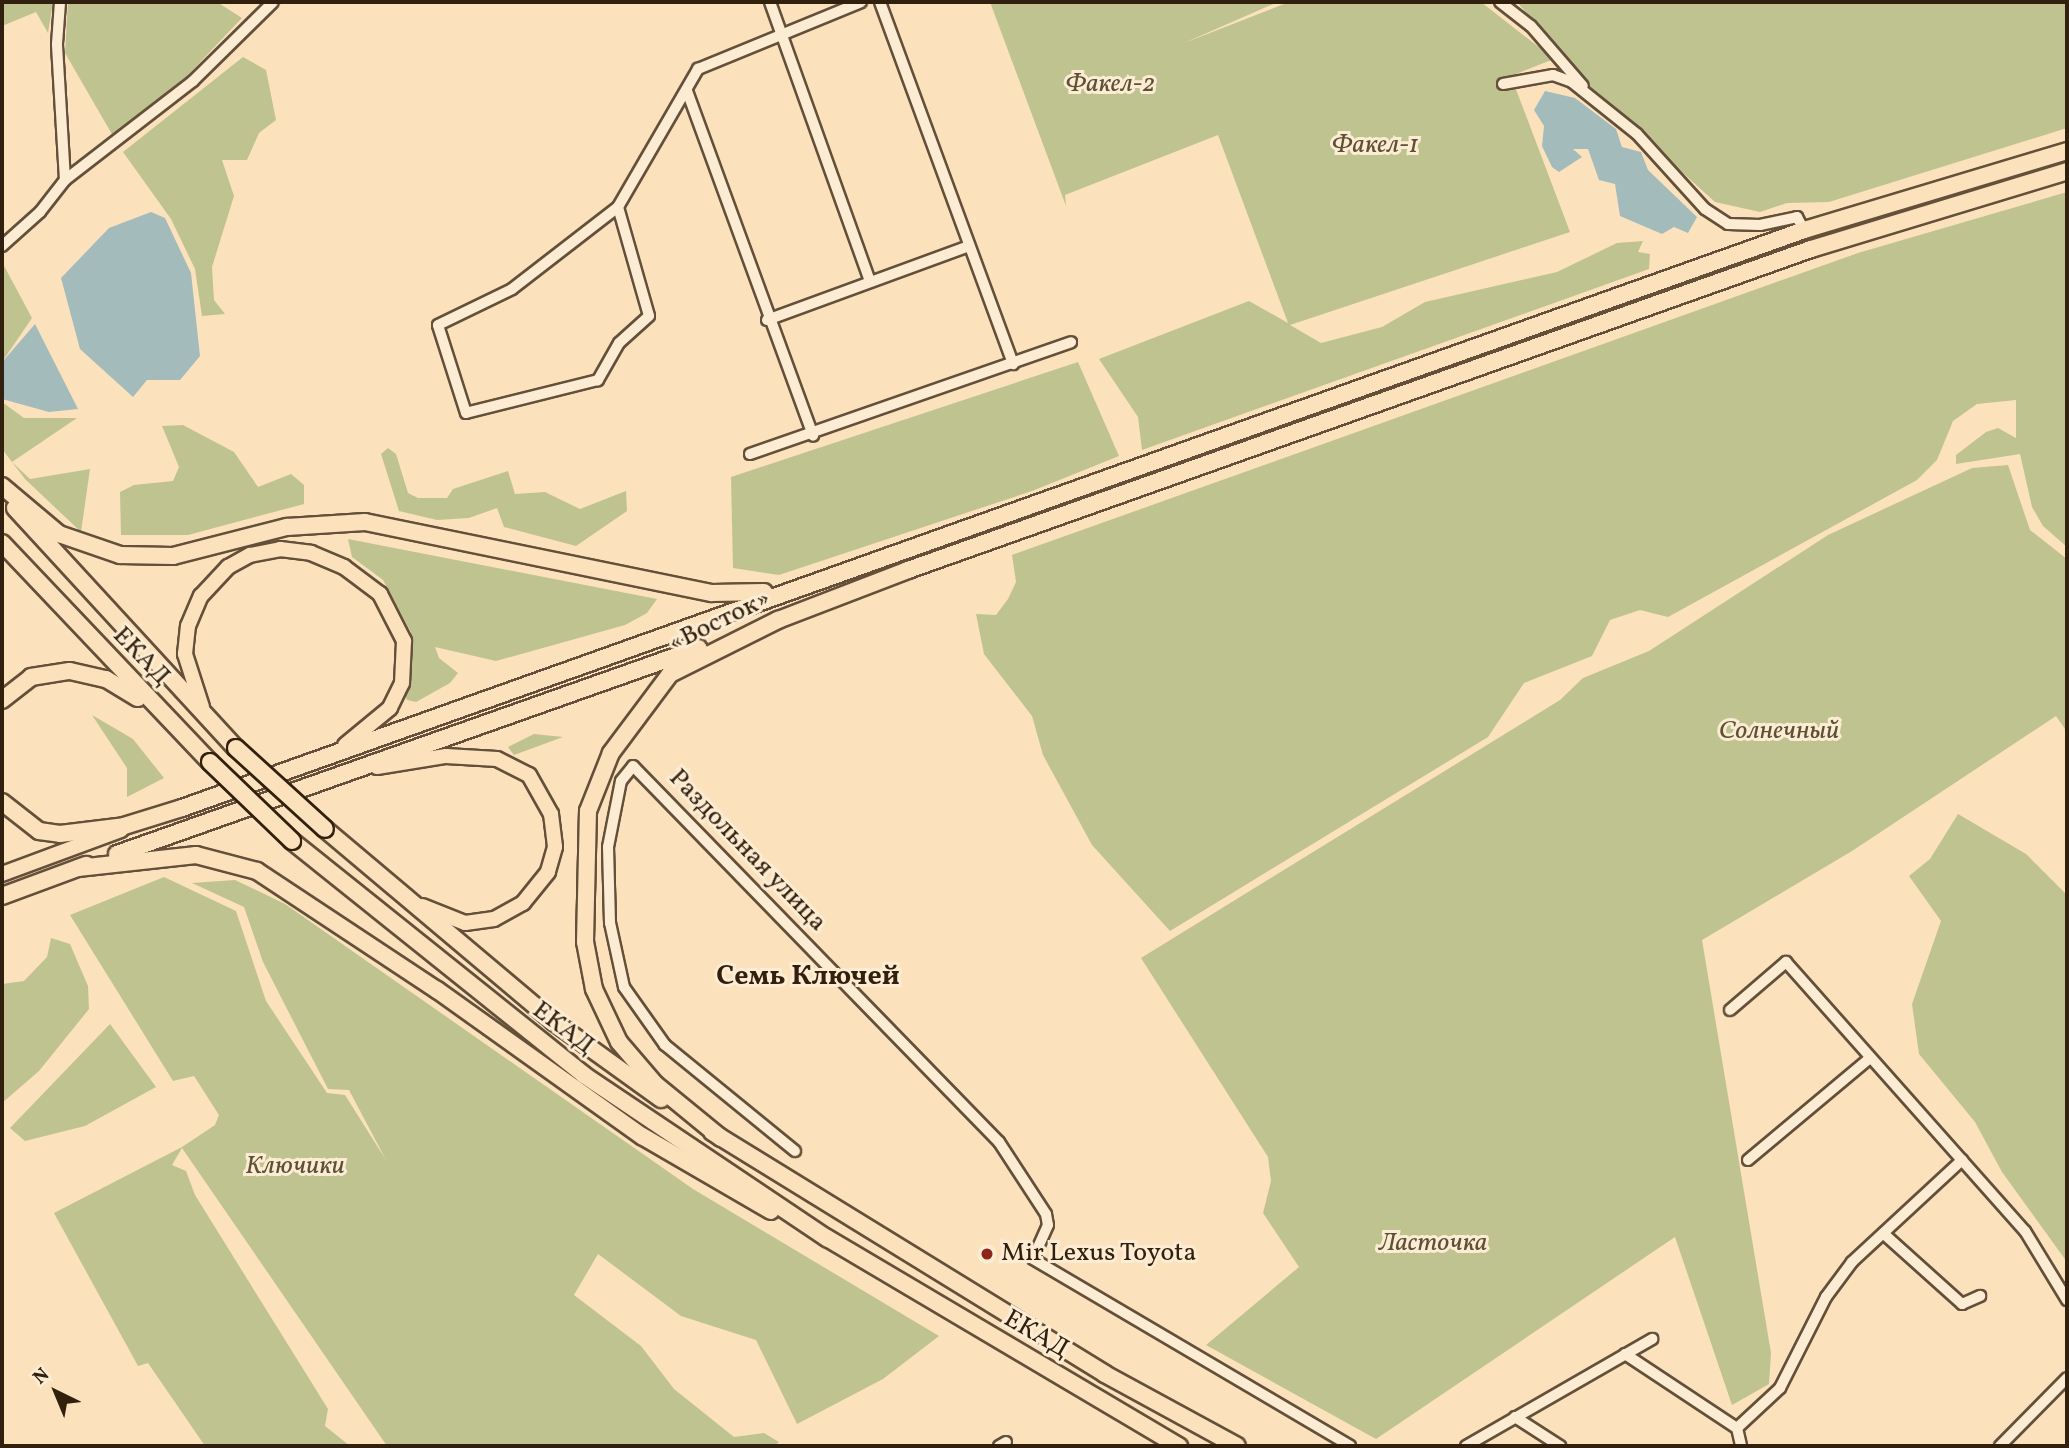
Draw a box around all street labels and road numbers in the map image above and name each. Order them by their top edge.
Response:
street label: «Восток» [664,584,776,660]
street label: ЕКАД [105,621,177,693]
street label: Раздольная улица [661,763,833,939]
street label: ЕКАД [525,995,601,1063]
street label: ЕКАД [998,1304,1074,1366]

